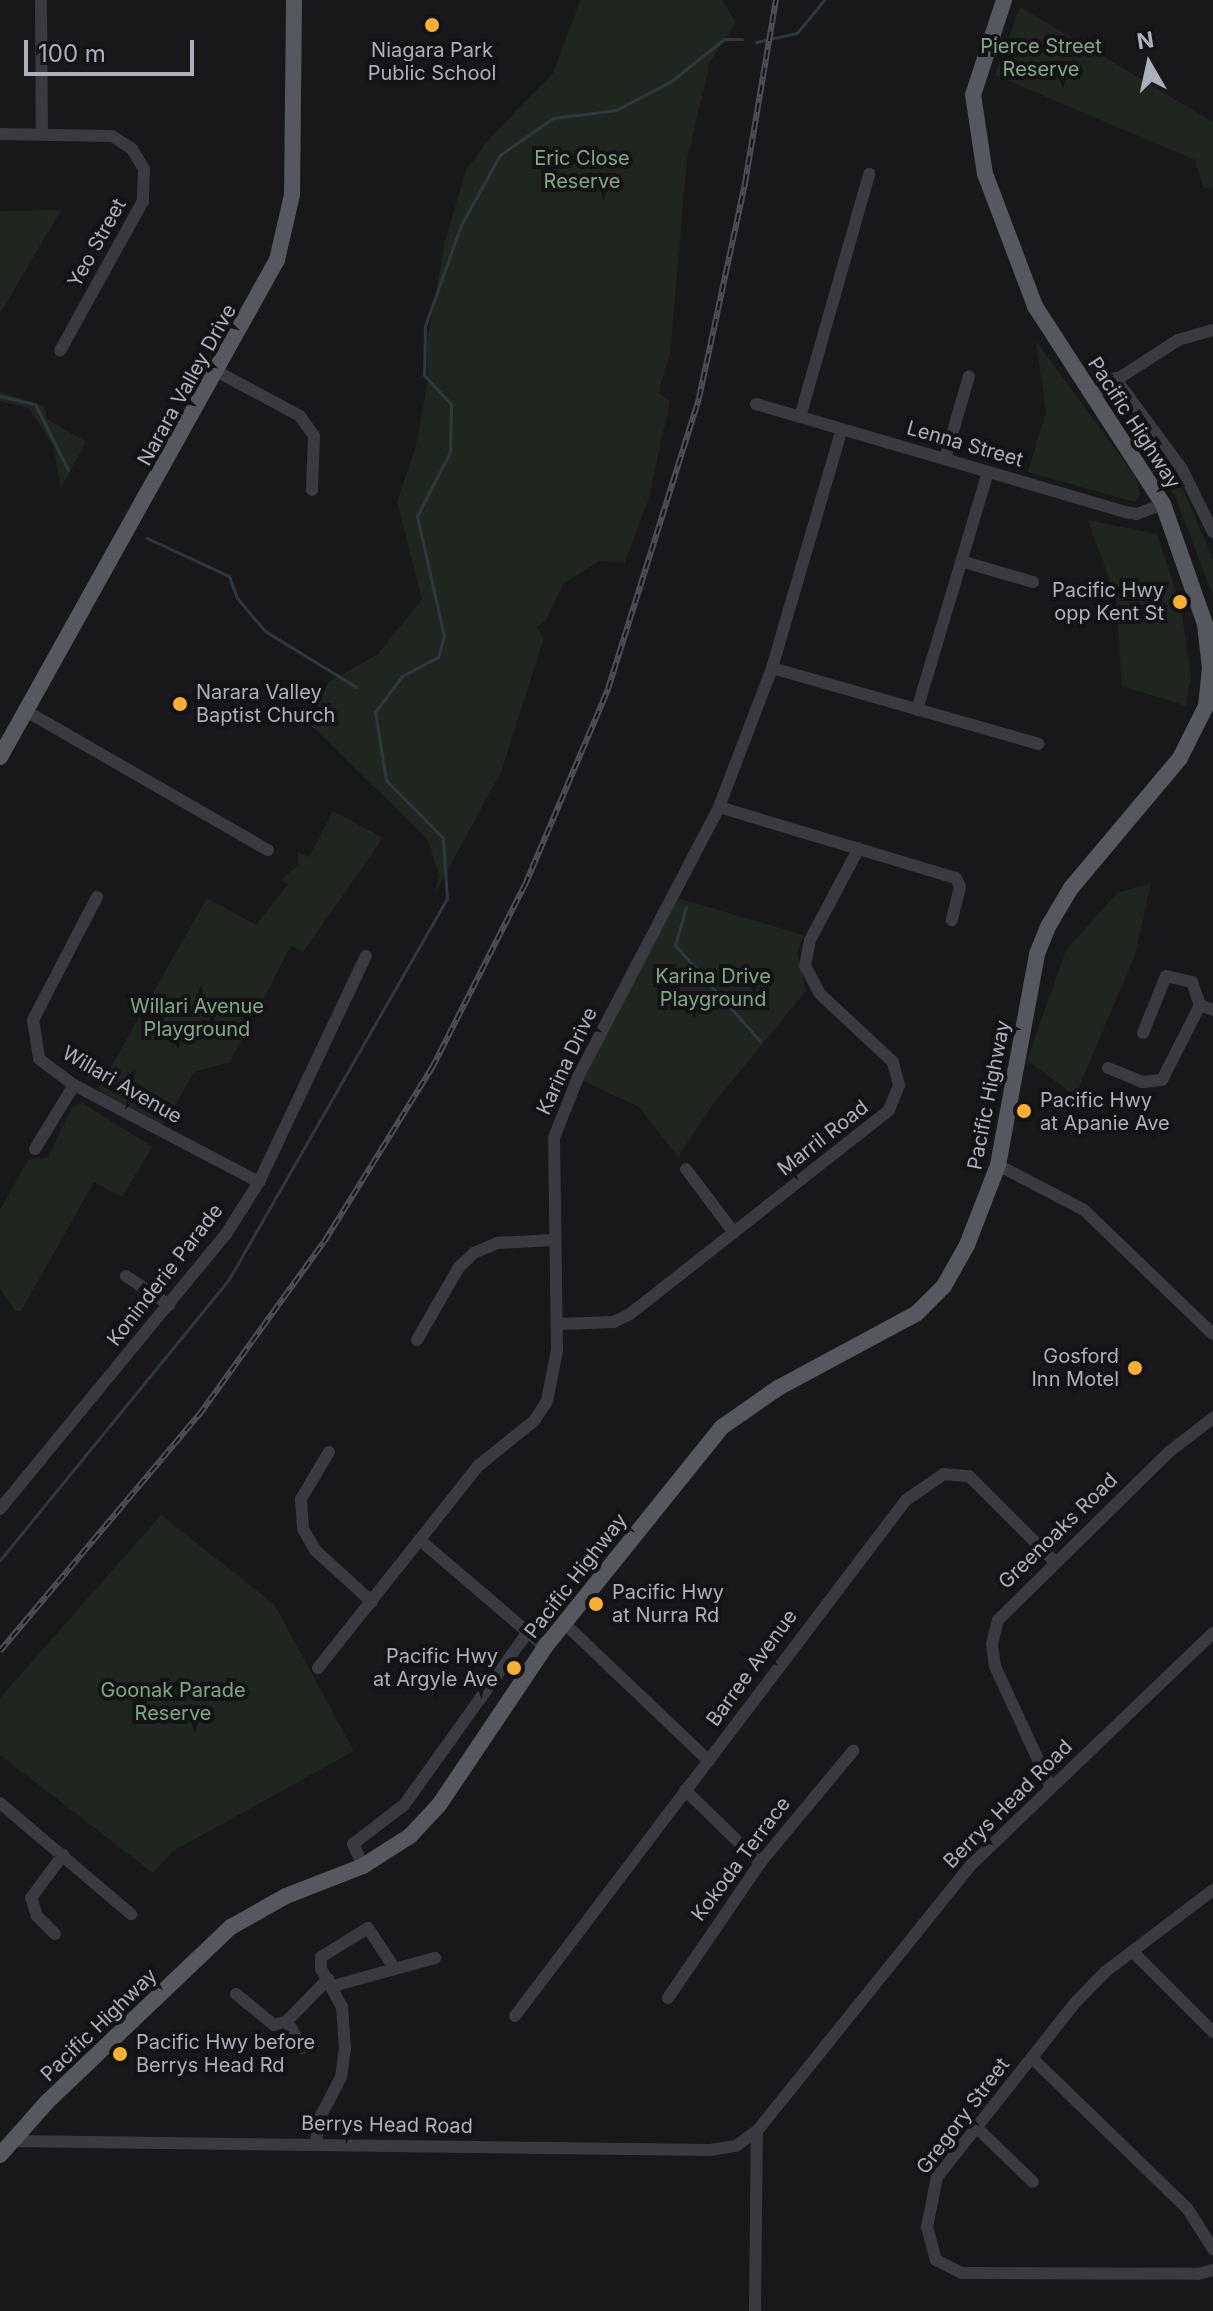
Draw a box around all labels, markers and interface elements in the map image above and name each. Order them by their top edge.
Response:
marker: Niagara Park Public School [423,16,441,34]
scale bar [28,24,198,74]
north arrow [1109,24,1189,104]
text: N [1135,26,1156,54]
park label: Pierce Street Reserve [980,35,1102,82]
place label: Niagara Park Public School [368,38,496,85]
text: 100 m [38,39,106,68]
park label: Eric Close Reserve [534,147,630,194]
street label: Yeo Street [63,194,131,292]
street label: Narara Valley Drive [133,300,241,470]
street label: Pacific Highway [1083,353,1185,493]
street label: Lenna Street [904,416,1026,472]
place label: Pacific Hwy opp Kent St [1052,578,1164,625]
marker: Pacific Hwy opp Kent St [1171,593,1189,611]
place label: Narara Valley Baptist Church [196,680,335,727]
marker: Narara Valley Baptist Church [171,695,189,713]
park label: Karina Drive Playground [655,965,771,1012]
park label: Willari Avenue Playground [130,995,264,1042]
street label: Karina Drive [532,1004,602,1118]
street label: Pacific Highway [963,1018,1015,1172]
street label: Willari Avenue [58,1041,186,1129]
place label: Pacific Hwy at Apanie Ave [1040,1088,1170,1135]
street label: Marril Road [773,1095,873,1181]
marker: Pacific Hwy at Apanie Ave [1015,1102,1033,1120]
street label: Koninderie Parade [102,1199,228,1351]
place label: Gosford Inn Motel [1031,1344,1119,1391]
marker: Gosford Inn Motel [1126,1359,1144,1377]
street label: Greenoaks Road [994,1468,1122,1594]
street label: Pacific Highway [520,1509,632,1643]
place label: Pacific Hwy at Nurra Rd [612,1580,724,1627]
marker: Pacific Hwy at Nurra Rd [587,1595,605,1613]
street label: Barree Avenue [702,1605,802,1731]
place label: Pacific Hwy at Argyle Ave [373,1644,498,1691]
marker: Pacific Hwy at Argyle Ave [505,1659,523,1677]
park label: Goonak Parade Reserve [100,1678,246,1725]
street label: Berrys Head Road [939,1735,1077,1873]
street label: Kokoda Terrace [687,1792,795,1926]
street label: Pacific Highway [36,1964,162,2086]
place label: Pacific Hwy before Berrys Head Rd [136,2030,315,2077]
marker: Pacific Hwy before Berrys Head Rd [111,2045,129,2063]
street label: Gregory Street [912,2053,1014,2179]
street label: Berrys Head Road [301,2112,473,2138]

